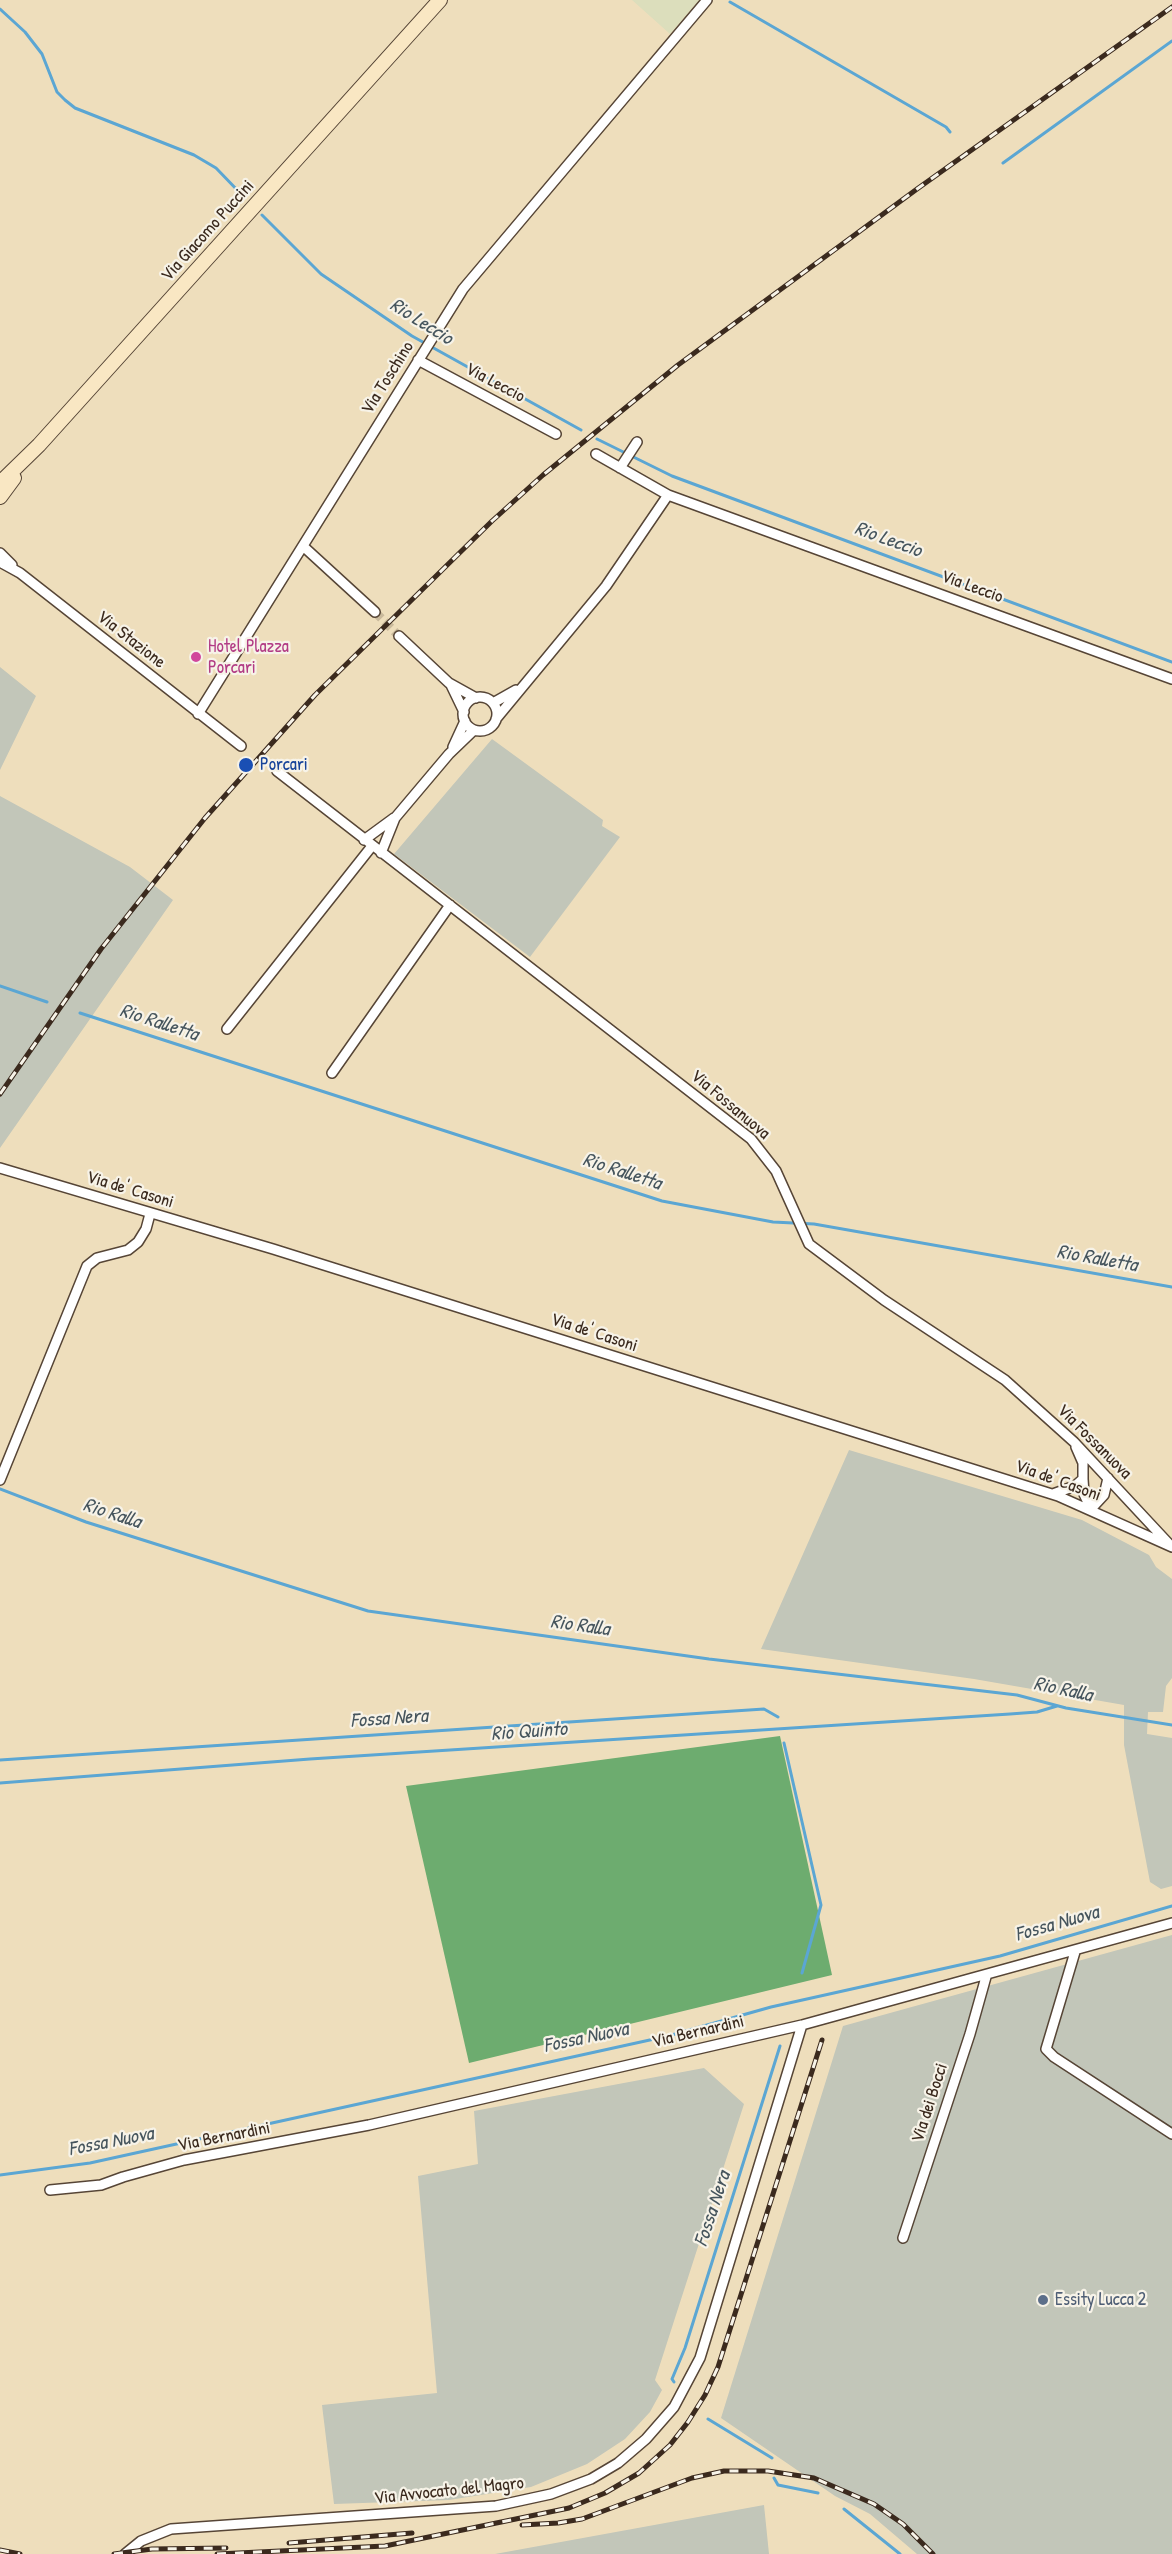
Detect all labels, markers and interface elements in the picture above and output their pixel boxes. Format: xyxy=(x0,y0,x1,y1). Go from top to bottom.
street label: Via Giacomo Puccini xyxy=(157,176,259,286)
water label: Rio Leccio xyxy=(385,293,457,351)
street label: Via Toschino xyxy=(357,338,419,418)
street label: Via Leccio xyxy=(461,358,529,408)
water label: Rio Leccio xyxy=(851,517,925,563)
street label: Via Leccio xyxy=(938,566,1006,608)
street label: Via Stazione xyxy=(92,607,170,673)
place label: Hotel Plazza Porcari xyxy=(208,636,289,678)
marker: Hotel Plazza Porcari xyxy=(189,650,203,664)
place label: Porcari xyxy=(260,754,308,776)
marker: Porcari xyxy=(237,756,255,774)
water label: Rio Ralletta xyxy=(117,999,201,1047)
street label: Via Fossanuova xyxy=(686,1066,774,1144)
water label: Rio Ralletta xyxy=(580,1148,664,1196)
street label: Via de' Casoni xyxy=(84,1167,176,1213)
water label: Rio Ralletta xyxy=(1055,1240,1139,1278)
street label: Via de' Casoni xyxy=(548,1309,640,1357)
street label: Via Fossanuova xyxy=(1052,1400,1136,1484)
street label: Via de' Casoni xyxy=(1012,1455,1104,1507)
water label: Rio Ralla xyxy=(80,1493,144,1535)
water label: Rio Ralla xyxy=(549,1610,611,1642)
water label: Rio Ralla xyxy=(1031,1672,1095,1708)
water label: Fossa Nera xyxy=(349,1704,429,1734)
water label: Rio Quinto xyxy=(490,1717,568,1747)
water label: Fossa Nuova xyxy=(1012,1901,1102,1947)
street label: Via Bernardini xyxy=(650,2011,746,2053)
water label: Fossa Nuova xyxy=(541,2017,631,2059)
street label: Via dei Bocci xyxy=(907,2061,953,2145)
street label: Via Bernardini xyxy=(176,2117,272,2157)
water label: Fossa Nuova xyxy=(67,2122,155,2162)
water label: Fossa Nera xyxy=(690,2168,736,2250)
place label: Essity Lucca 2 xyxy=(1055,2289,1146,2311)
marker: Essity Lucca 2 xyxy=(1036,2293,1050,2307)
street label: Via Avvocato del Magro xyxy=(373,2472,525,2510)

